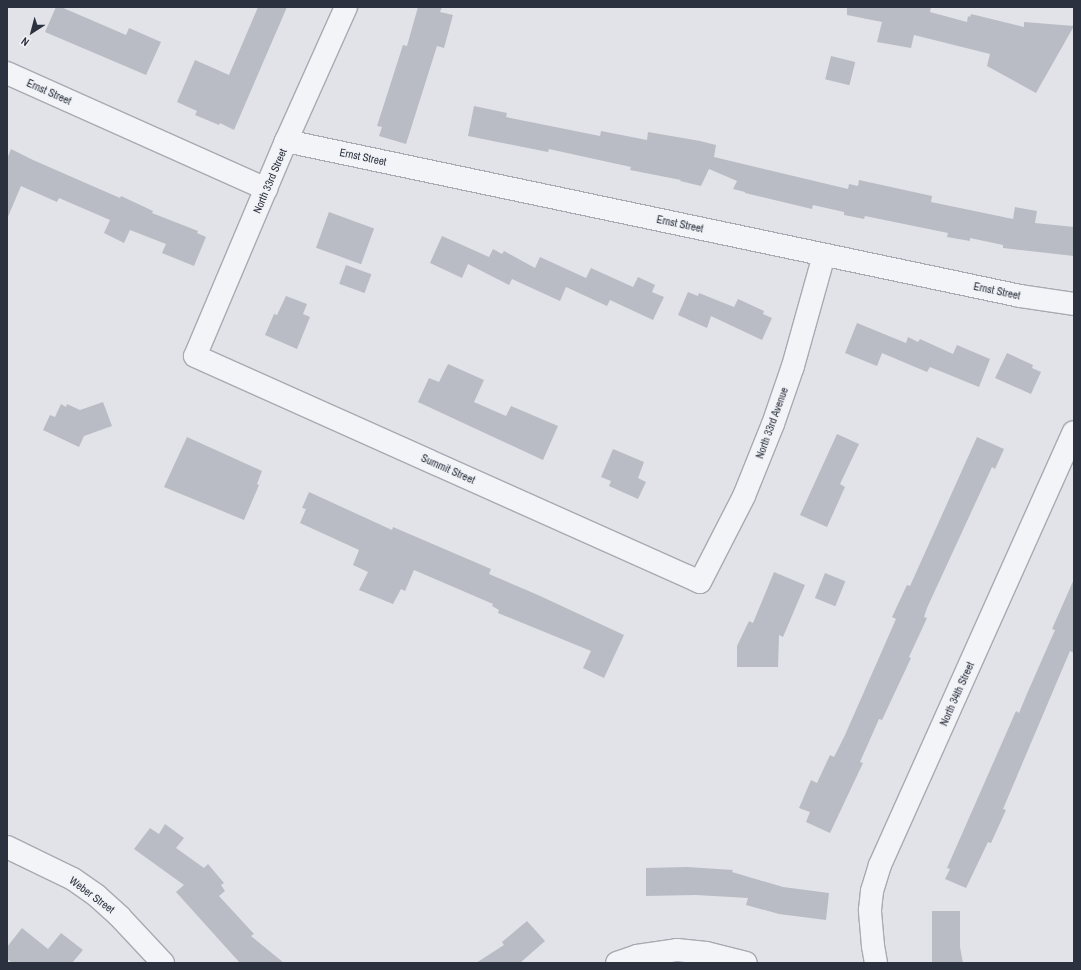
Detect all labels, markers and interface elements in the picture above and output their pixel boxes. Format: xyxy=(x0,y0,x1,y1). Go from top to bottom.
north arrow xyxy=(12,12,52,52)
text: N xyxy=(18,34,32,49)
street label: Ernst Street xyxy=(25,76,73,108)
street label: Ernst Street xyxy=(338,146,388,168)
street label: North 33rd Street xyxy=(250,147,290,215)
street label: Ernst Street xyxy=(655,213,705,235)
street label: Ernst Street xyxy=(972,280,1022,302)
street label: North 33rd Avenue xyxy=(753,385,791,461)
street label: Summit Street xyxy=(419,451,477,487)
street label: North 34th Street xyxy=(937,660,977,728)
street label: Weber Street xyxy=(67,874,117,916)

